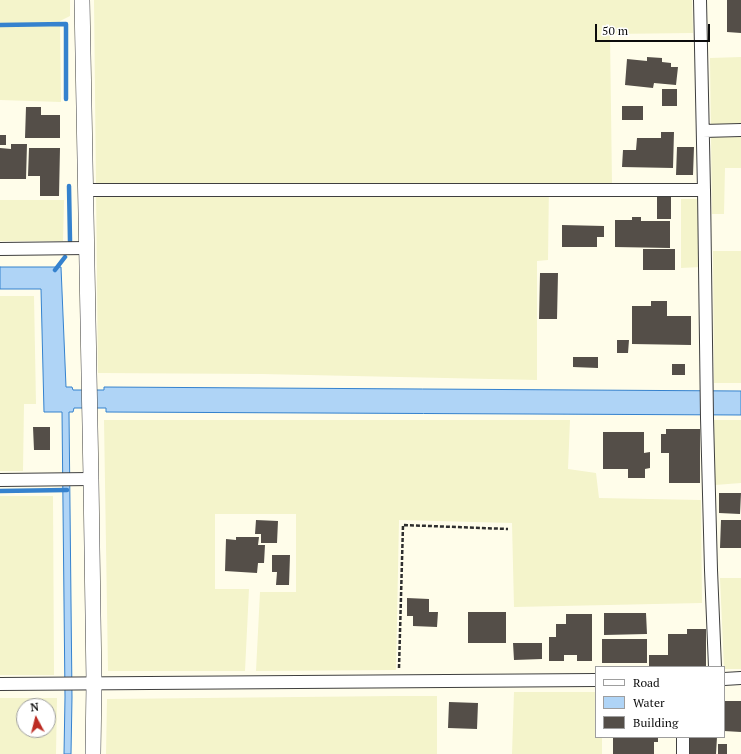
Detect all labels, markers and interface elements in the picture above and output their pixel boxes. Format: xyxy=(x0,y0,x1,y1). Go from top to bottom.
scale bar xyxy=(597,16,712,42)
text: 50 m xyxy=(602,23,628,38)
legend xyxy=(595,666,725,738)
text: Road xyxy=(633,675,660,690)
text: Water xyxy=(633,695,665,710)
north arrow xyxy=(16,698,56,738)
text: N xyxy=(30,700,40,715)
text: Building xyxy=(633,715,678,730)

